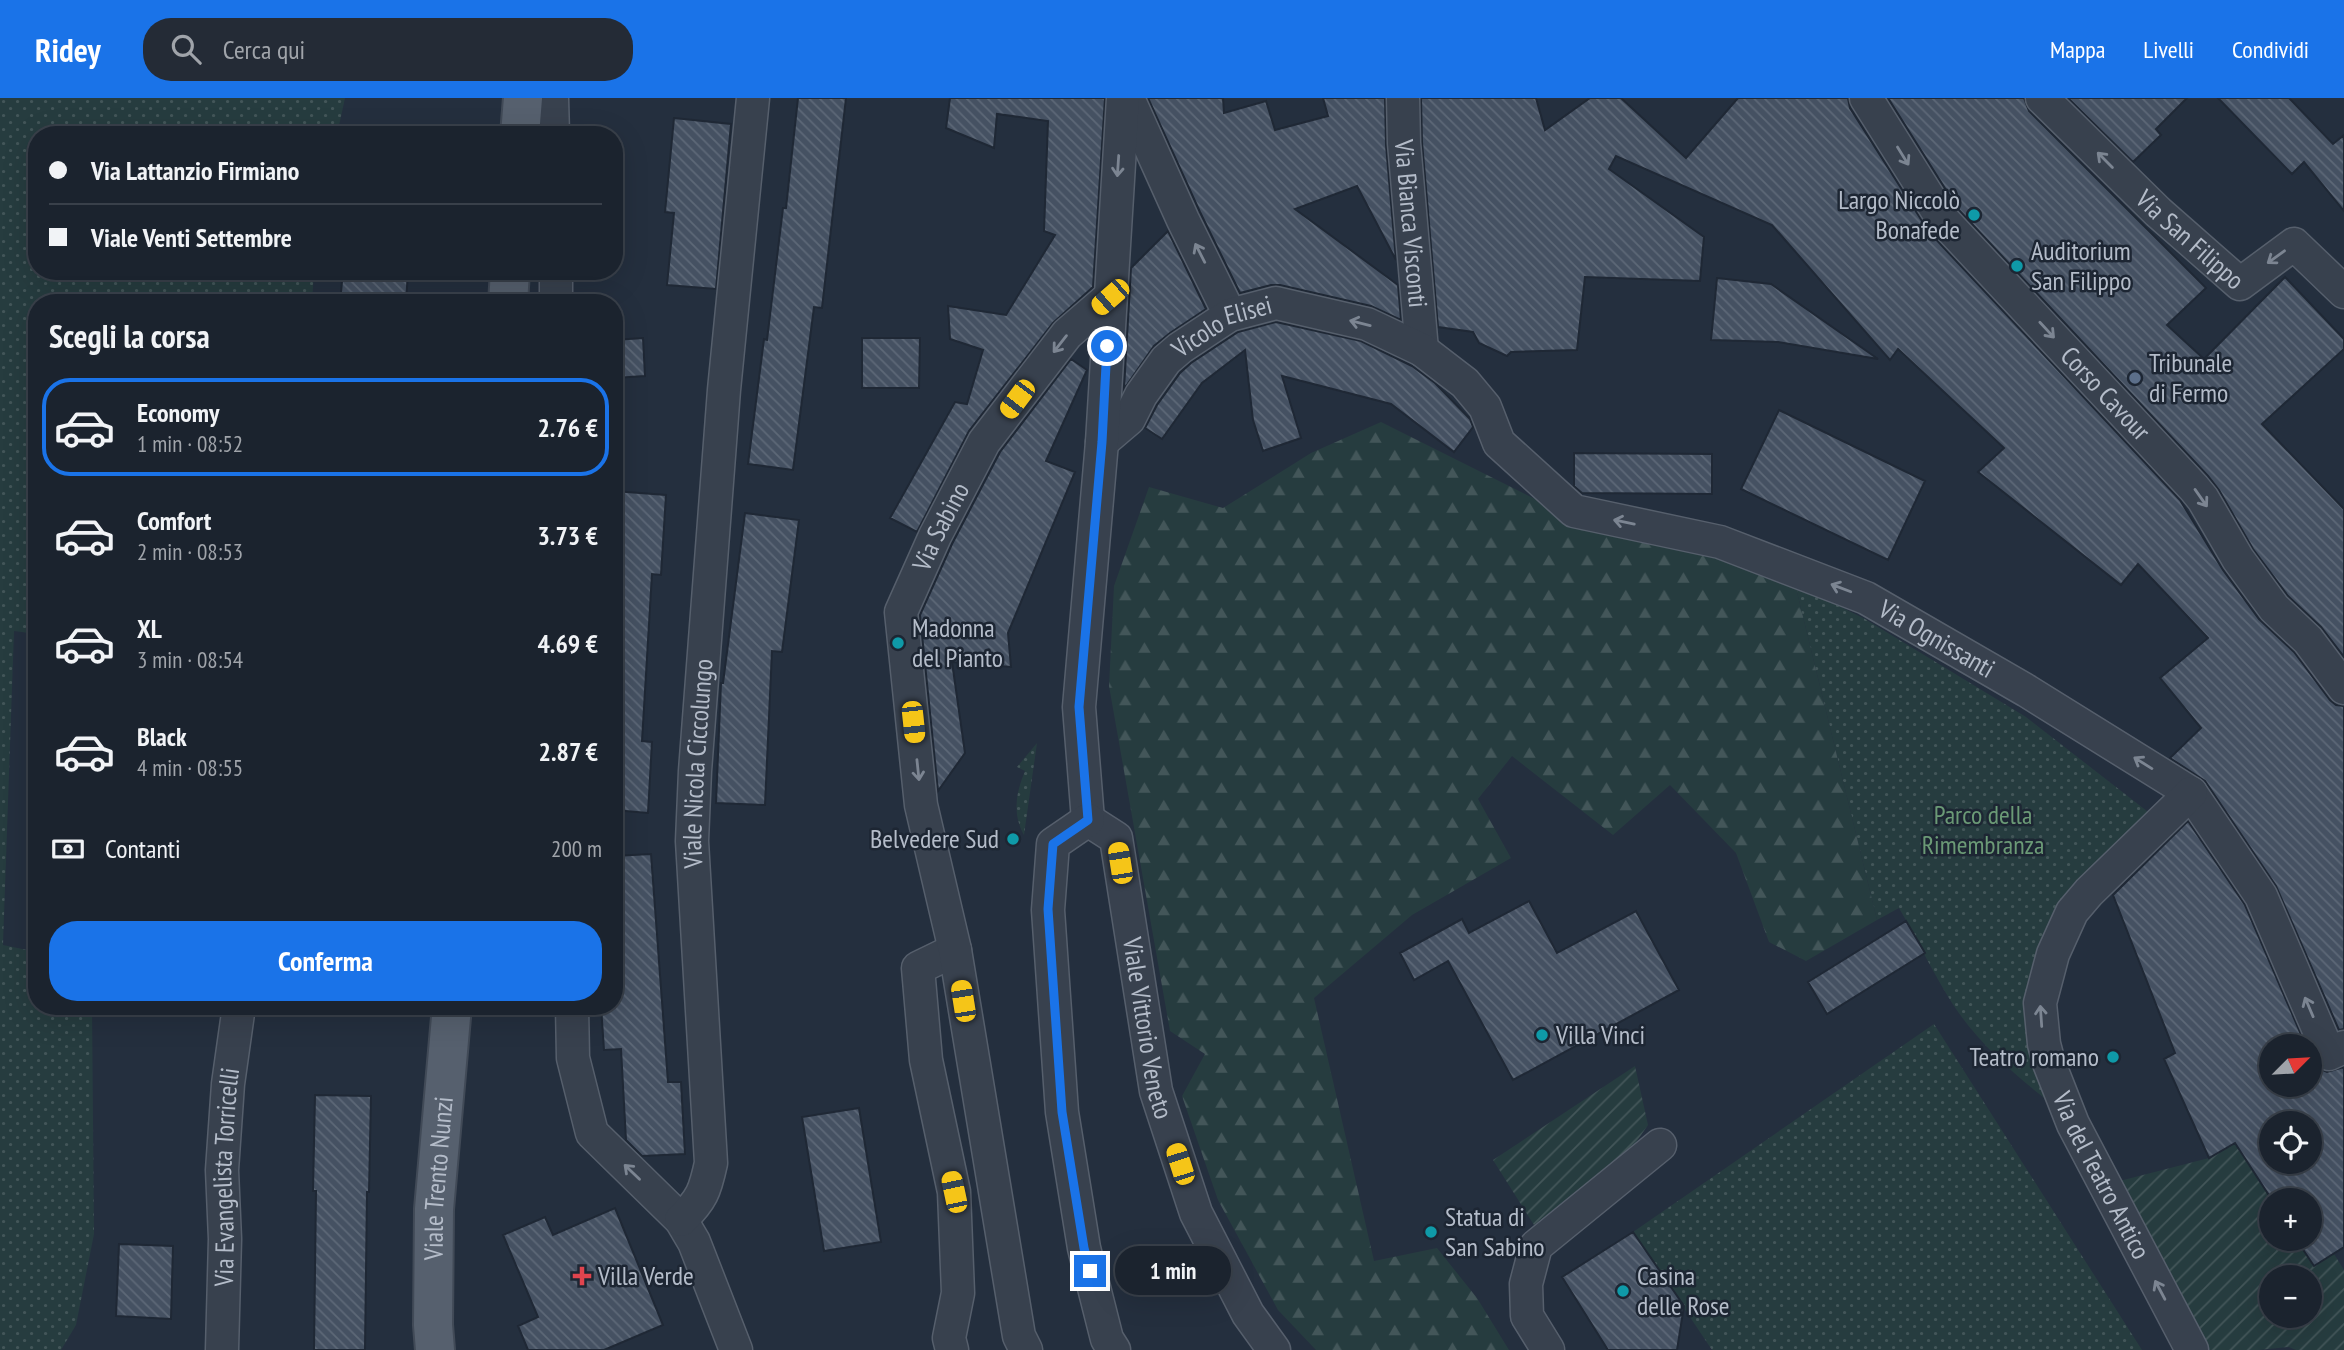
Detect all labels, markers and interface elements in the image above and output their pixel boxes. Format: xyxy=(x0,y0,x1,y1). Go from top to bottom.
search box xyxy=(143,18,633,81)
text: Ridey xyxy=(35,28,101,71)
icon: search xyxy=(167,30,205,68)
text: Cerca qui xyxy=(223,33,305,66)
text: Mappa xyxy=(2050,34,2105,65)
text: Livelli xyxy=(2143,34,2194,65)
text: Condividi xyxy=(2232,34,2309,65)
street label: Via Bianca Visconti xyxy=(1388,137,1435,309)
one-way arrow xyxy=(1896,145,1910,165)
one-way arrow xyxy=(2097,152,2114,169)
text: Via Lattanzio Firmiano xyxy=(91,154,299,187)
one-way arrow xyxy=(1111,154,1124,177)
street label: Via San Filippo xyxy=(2128,182,2251,296)
place label: Largo Niccolò Bonafede xyxy=(1838,183,1960,246)
marker: Largo Niccolò Bonafede xyxy=(1966,207,1982,223)
text: Viale Venti Settembre xyxy=(91,221,292,254)
place label: Auditorium San Filippo xyxy=(2031,234,2131,297)
one-way arrow xyxy=(1192,244,1206,264)
one-way arrow xyxy=(2266,249,2285,264)
marker: Auditorium San Filippo xyxy=(2009,258,2025,274)
car xyxy=(1088,275,1133,319)
street label: Vicolo Elisei xyxy=(1164,288,1275,365)
text: Scegli la corsa xyxy=(49,315,210,357)
one-way arrow xyxy=(1349,316,1372,329)
one-way arrow xyxy=(2039,321,2056,338)
route start xyxy=(1091,330,1123,362)
one-way arrow xyxy=(1052,334,1067,352)
street label: Corso Cavour xyxy=(2054,339,2158,447)
place label: Tribunale di Fermo xyxy=(2149,346,2232,409)
marker: Tribunale di Fermo xyxy=(2127,370,2143,386)
car xyxy=(996,376,1039,422)
icon: car xyxy=(53,396,116,459)
text: Economy xyxy=(137,396,219,429)
text: 2.76 € xyxy=(537,411,598,444)
text: 1 min · 08:52 xyxy=(137,429,243,458)
street label: Via Sabino xyxy=(904,476,976,577)
one-way arrow xyxy=(2194,488,2208,507)
icon: car xyxy=(53,504,116,567)
text: Comfort xyxy=(137,504,211,537)
one-way arrow xyxy=(1613,514,1636,528)
text: 3.73 € xyxy=(537,519,598,552)
text: 2 min · 08:53 xyxy=(137,537,243,566)
one-way arrow xyxy=(1831,581,1852,593)
street label: Via Ognissanti xyxy=(1872,591,2001,685)
place label: Madonna del Pianto xyxy=(912,611,1003,674)
icon: car xyxy=(53,612,116,675)
text: XL xyxy=(137,612,162,645)
text: 4.69 € xyxy=(537,627,598,660)
marker: Madonna del Pianto xyxy=(890,635,906,651)
text: 3 min · 08:54 xyxy=(137,645,243,674)
street label: Viale Nicola Ciccolungo xyxy=(675,658,719,870)
car xyxy=(901,700,926,744)
icon: car xyxy=(53,720,116,783)
text: Black xyxy=(137,720,187,753)
text: 2.87 € xyxy=(539,735,598,768)
text: 4 min · 08:55 xyxy=(137,753,243,782)
one-way arrow xyxy=(2134,756,2154,770)
one-way arrow xyxy=(911,758,924,781)
park label: Parco della Rimembranza xyxy=(1922,798,2044,861)
place label: Belvedere Sud xyxy=(870,822,999,855)
icon: cash xyxy=(49,830,87,868)
marker: Belvedere Sud xyxy=(1005,831,1021,847)
text: Contanti xyxy=(105,832,181,865)
text: 200 m xyxy=(551,834,602,863)
car xyxy=(1107,841,1134,885)
button: Conferma xyxy=(49,921,602,1001)
street label: Viale Vittorio Veneto xyxy=(1116,934,1181,1123)
car xyxy=(950,979,977,1023)
one-way arrow xyxy=(2302,996,2315,1018)
one-way arrow xyxy=(2034,1005,2047,1027)
place label: Villa Vinci xyxy=(1555,1018,1645,1051)
marker: Villa Vinci xyxy=(1534,1027,1550,1043)
north arrow xyxy=(2259,1034,2322,1097)
map controls xyxy=(2259,1034,2322,1328)
place label: Teatro romano xyxy=(1970,1040,2099,1073)
marker: Teatro romano xyxy=(2105,1049,2121,1065)
street label: Via Evangelista Torricelli xyxy=(205,1066,246,1288)
street label: Via del Teatro Antico xyxy=(2046,1086,2158,1264)
street label: Viale Trento Nunzi xyxy=(417,1095,460,1261)
button: locate xyxy=(2259,1111,2322,1174)
car xyxy=(1164,1141,1197,1187)
one-way arrow xyxy=(624,1164,641,1181)
car xyxy=(940,1169,969,1215)
button: + xyxy=(2259,1188,2322,1251)
place label: Statua di San Sabino xyxy=(1445,1200,1545,1263)
marker: Statua di San Sabino xyxy=(1423,1224,1439,1240)
callout: 1 min xyxy=(1114,1246,1230,1296)
route end xyxy=(1074,1255,1106,1287)
text: 1 min xyxy=(1150,1256,1196,1285)
place label: Villa Verde xyxy=(597,1259,694,1292)
place label: Casina delle Rose xyxy=(1637,1259,1730,1322)
button: − xyxy=(2259,1265,2322,1328)
marker: Villa Verde xyxy=(572,1266,592,1286)
one-way arrow xyxy=(2152,1280,2166,1301)
marker: Casina delle Rose xyxy=(1615,1283,1631,1299)

